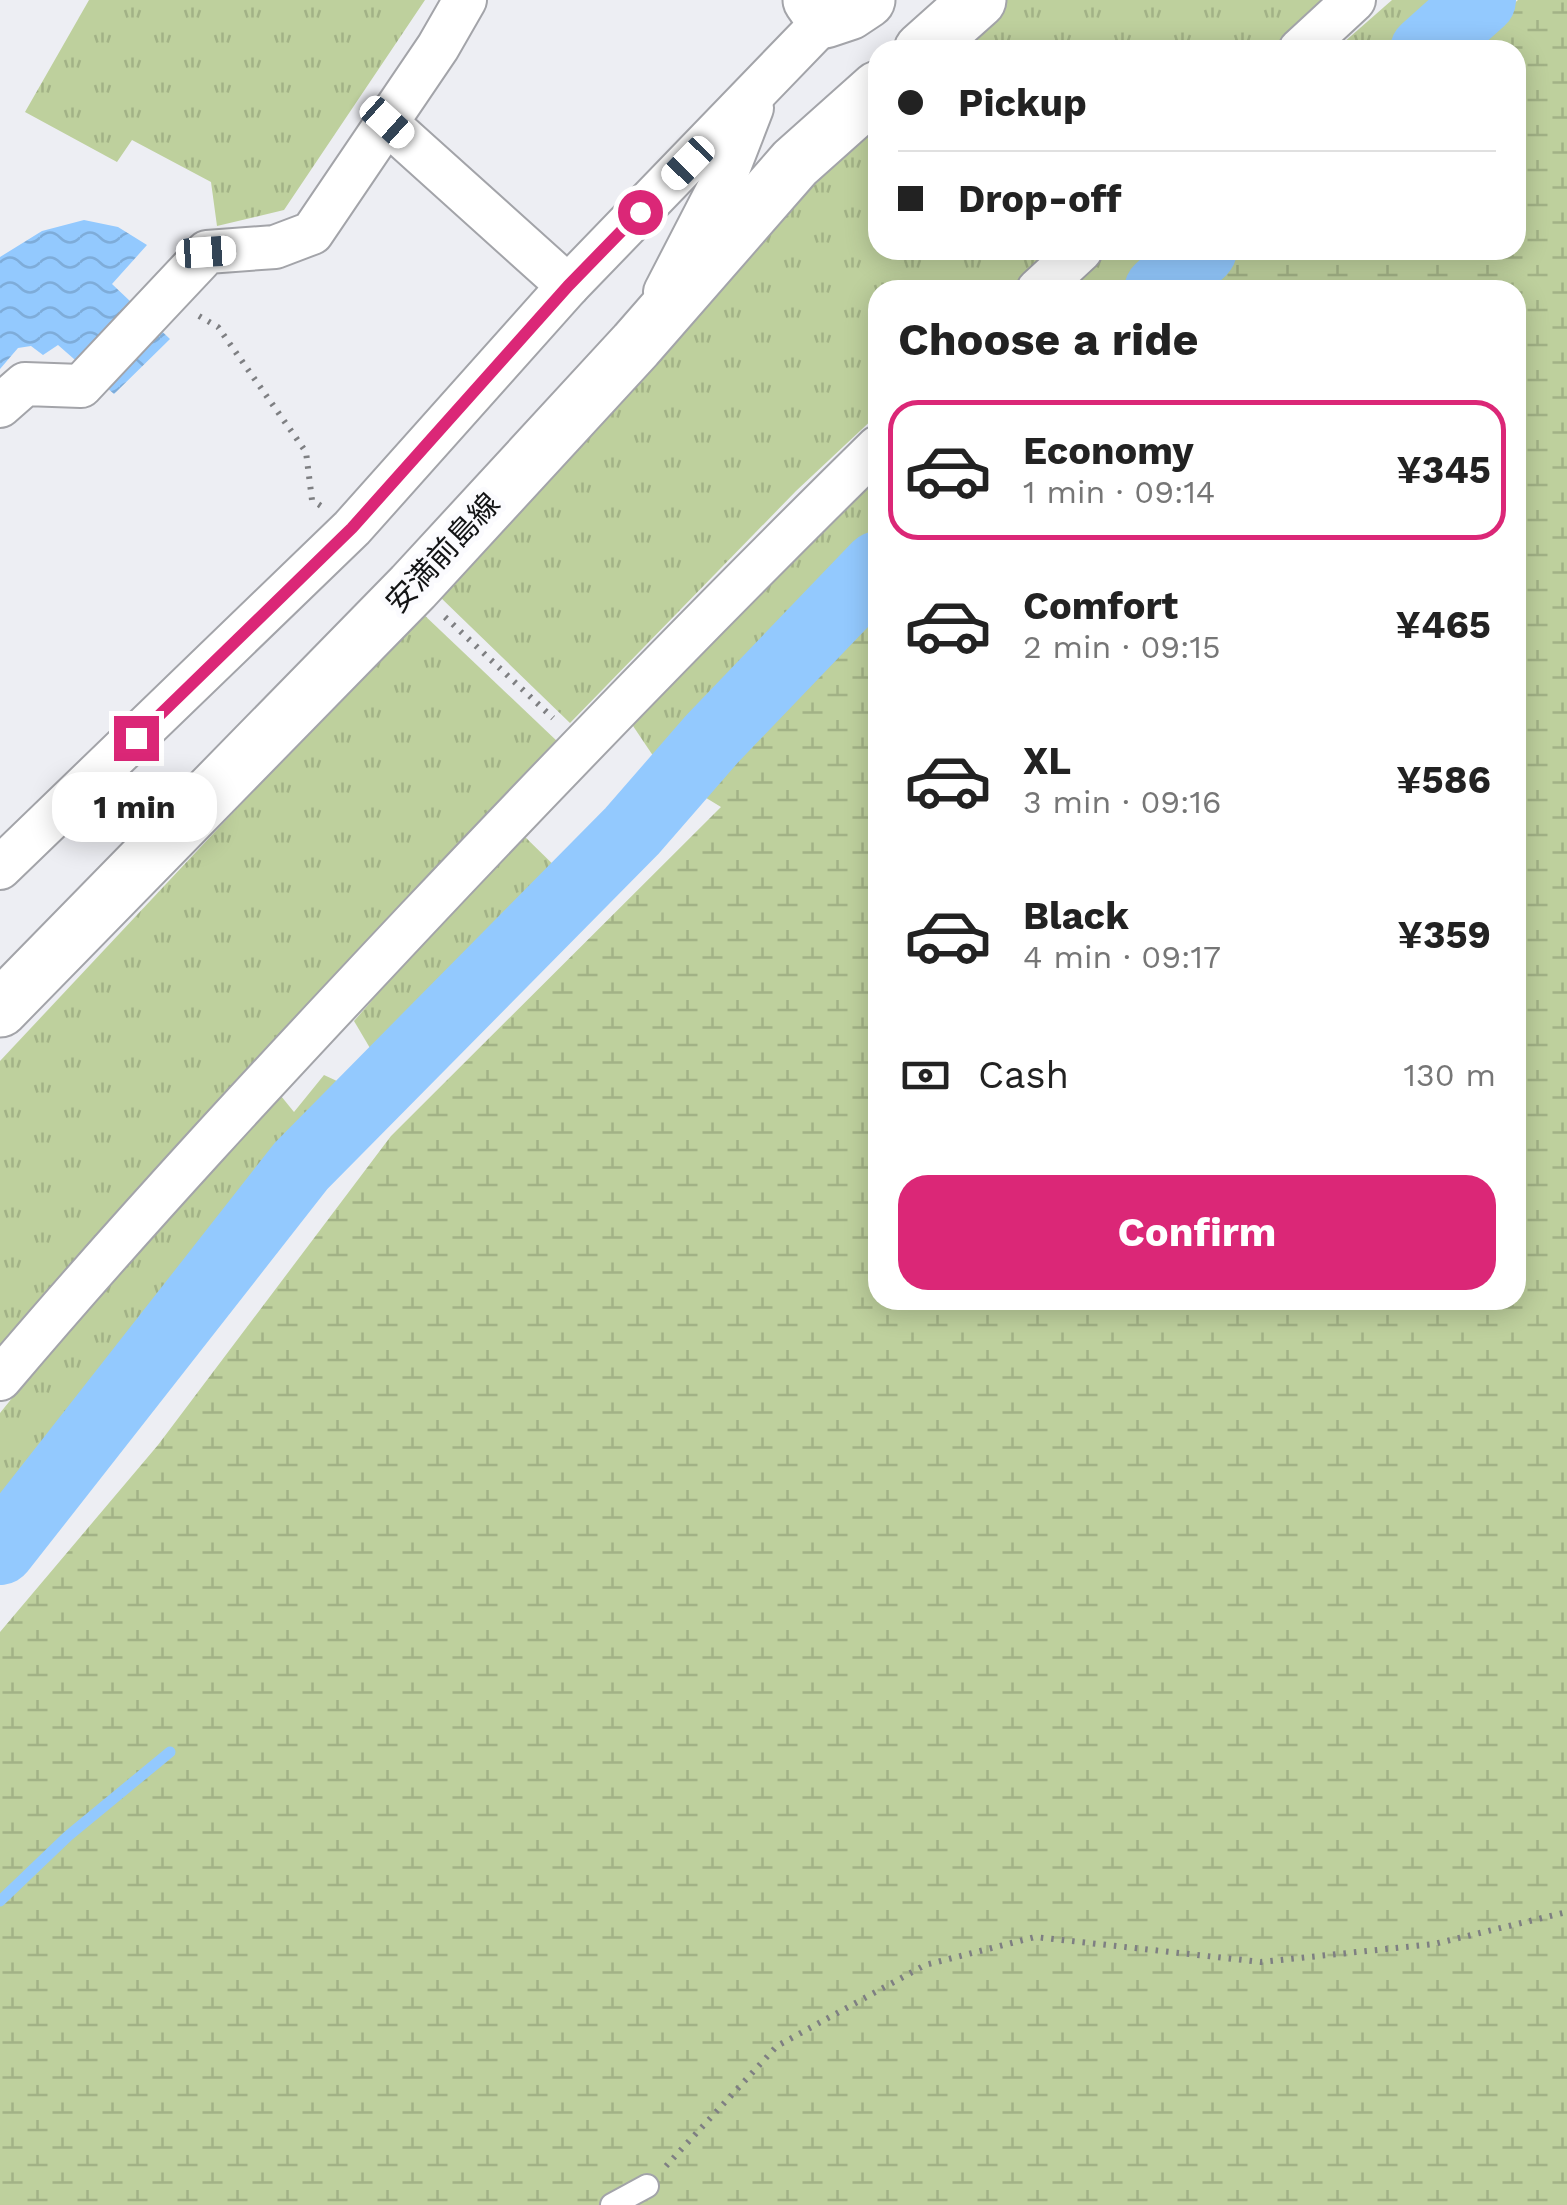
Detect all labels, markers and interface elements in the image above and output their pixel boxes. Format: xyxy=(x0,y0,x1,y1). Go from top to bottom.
text: Pickup xyxy=(958,81,1087,125)
car xyxy=(355,91,419,153)
car xyxy=(656,131,720,195)
text: Drop-off xyxy=(958,177,1122,221)
route start xyxy=(618,190,663,235)
car xyxy=(175,235,237,269)
text: Choose a ride xyxy=(898,313,1198,366)
icon: car xyxy=(903,425,993,515)
text: Economy xyxy=(1023,429,1194,473)
text: ¥345 xyxy=(1396,448,1491,492)
text: 1 min · 09:14 xyxy=(1023,473,1215,511)
street label: 安満前島線 xyxy=(379,486,507,619)
icon: car xyxy=(903,580,993,670)
text: Comfort xyxy=(1023,584,1178,628)
text: ¥465 xyxy=(1396,603,1491,647)
text: 2 min · 09:15 xyxy=(1023,628,1221,666)
route end xyxy=(114,716,159,761)
icon: car xyxy=(903,735,993,825)
text: XL xyxy=(1023,739,1071,783)
text: ¥586 xyxy=(1396,758,1491,802)
callout: 1 min xyxy=(54,773,218,843)
text: 3 min · 09:16 xyxy=(1023,783,1222,821)
text: 1 min xyxy=(93,788,176,826)
icon: car xyxy=(903,890,993,980)
text: Black xyxy=(1023,894,1129,938)
text: ¥359 xyxy=(1398,913,1491,957)
text: 4 min · 09:17 xyxy=(1023,938,1221,976)
icon: cash xyxy=(898,1048,953,1103)
text: Cash xyxy=(978,1053,1069,1097)
text: 130 m xyxy=(1404,1056,1496,1094)
button: Confirm xyxy=(898,1175,1496,1290)

